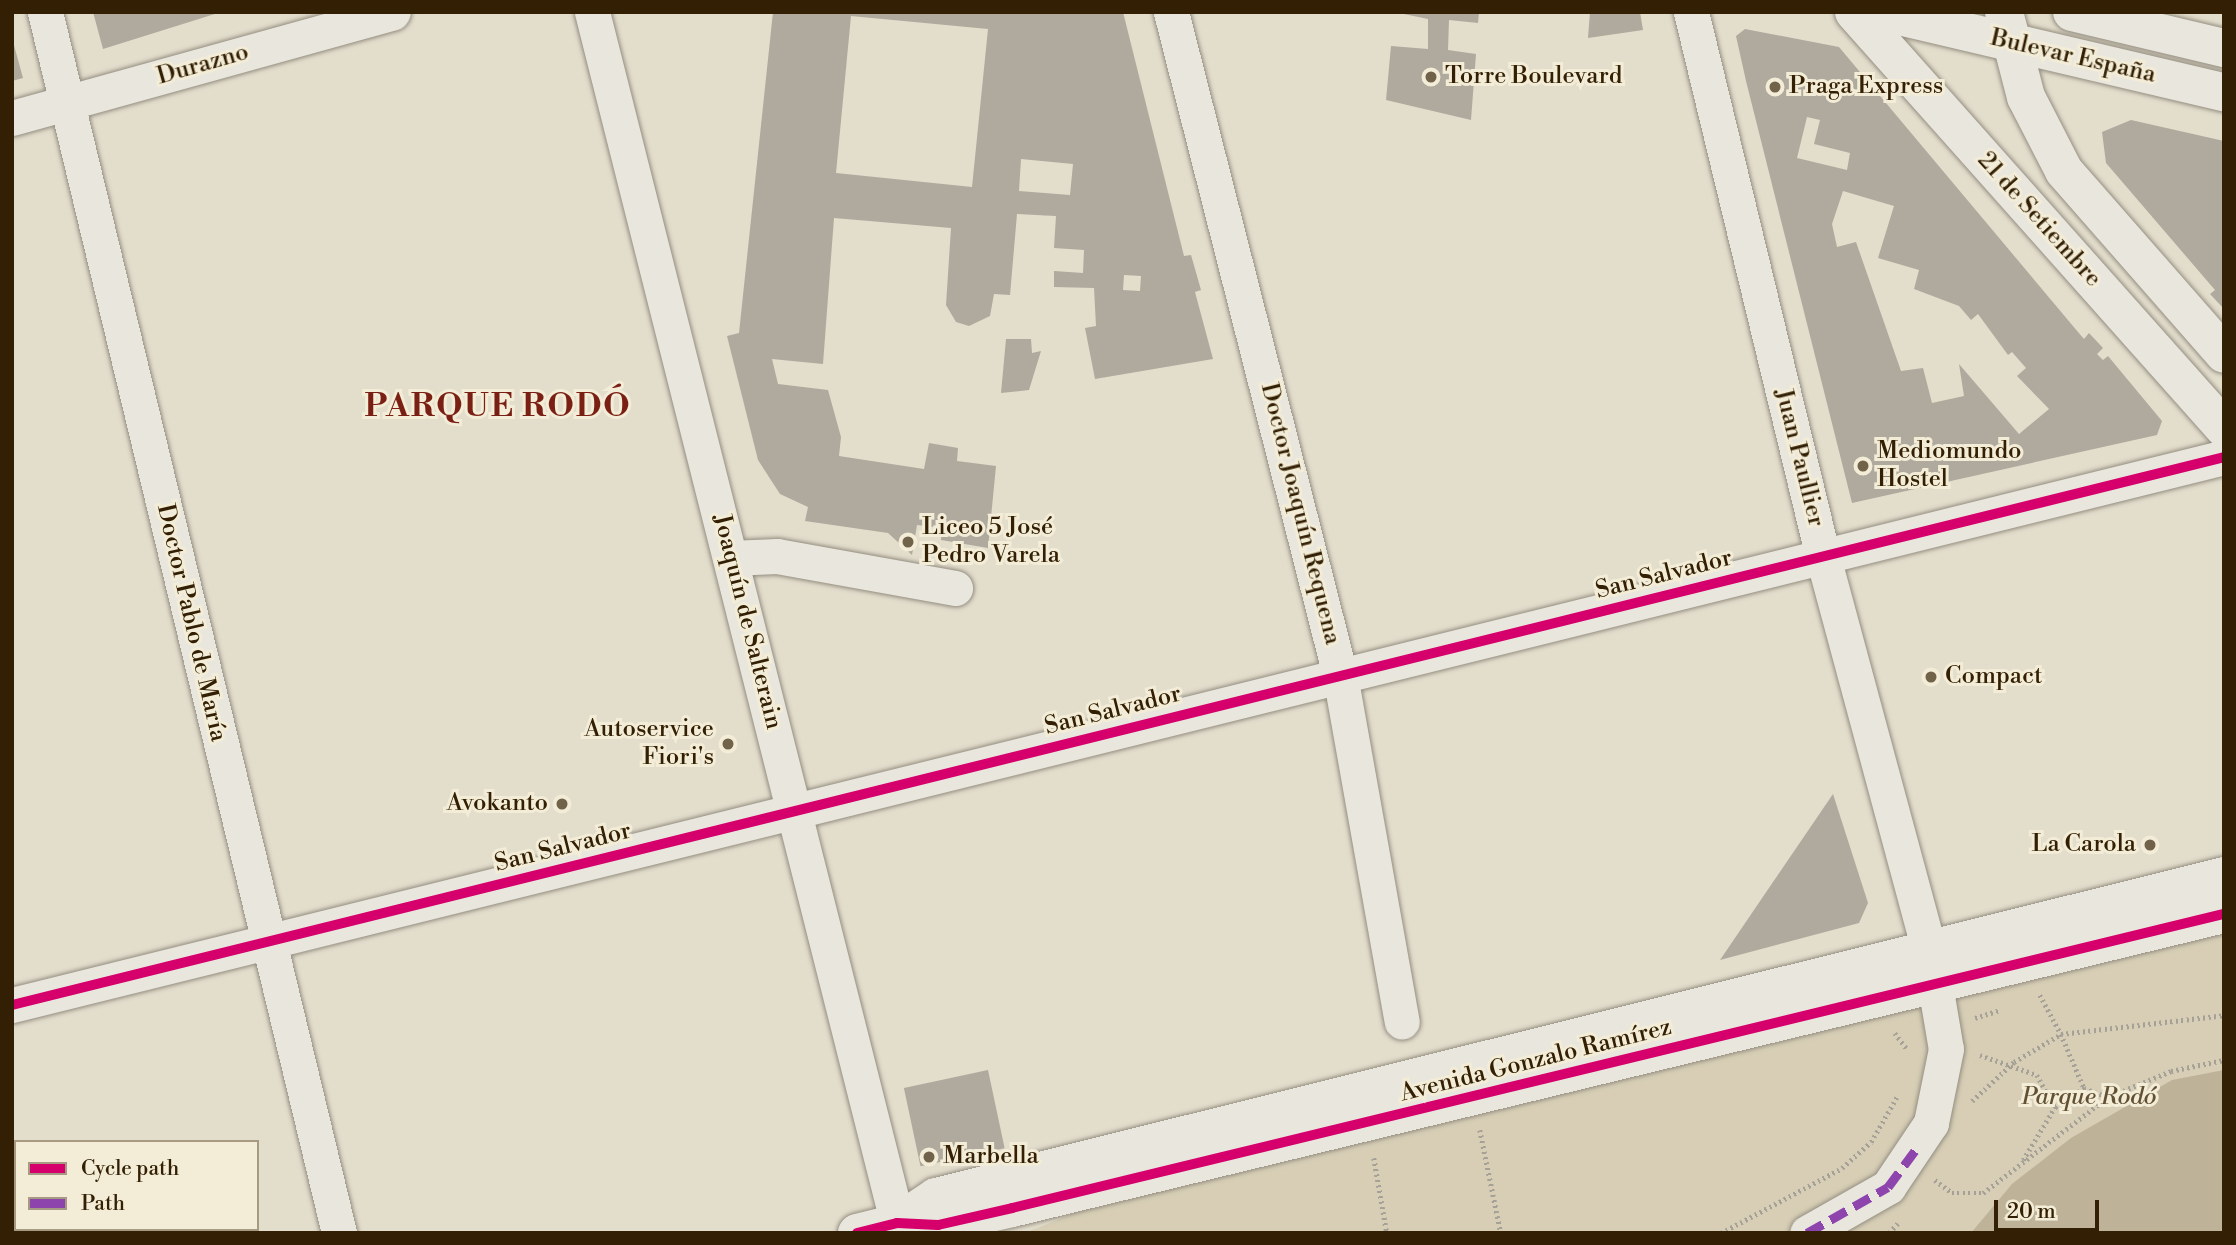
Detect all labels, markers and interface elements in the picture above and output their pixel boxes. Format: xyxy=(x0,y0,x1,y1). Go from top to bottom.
street label: Bulevar España xyxy=(1988,24,2158,90)
street label: Durazno xyxy=(154,38,252,92)
place label: Torre Boulevard xyxy=(1445,63,1622,91)
marker: Torre Boulevard xyxy=(1423,69,1439,85)
place label: Praga Express xyxy=(1789,73,1943,101)
marker: Praga Express xyxy=(1767,79,1783,95)
street label: 21 de Setiembre xyxy=(1971,147,2107,293)
street label: Doctor Joaquín Requena xyxy=(1254,380,1346,648)
street label: Juan Paullier xyxy=(1768,386,1830,530)
district label: PARQUE RODÓ xyxy=(366,387,630,425)
place label: Mediomundo Hostel xyxy=(1877,438,2022,494)
marker: Mediomundo Hostel xyxy=(1855,458,1871,474)
street label: Doctor Pablo de María xyxy=(150,501,232,745)
street label: Joaquín de Salterain xyxy=(706,512,788,732)
place label: Liceo 5 José Pedro Varela xyxy=(922,514,1060,570)
marker: Liceo 5 José Pedro Varela xyxy=(900,534,916,550)
street label: San Salvador xyxy=(1593,544,1735,606)
place label: Compact xyxy=(1945,663,2043,691)
marker: Compact xyxy=(1923,669,1939,685)
street label: San Salvador xyxy=(1042,680,1184,742)
place label: Autoservice Fiori's xyxy=(584,716,714,772)
marker: Autoservice Fiori's xyxy=(720,736,736,752)
place label: Avokanto xyxy=(446,790,548,818)
marker: Avokanto xyxy=(554,796,570,812)
street label: San Salvador xyxy=(492,817,634,879)
place label: La Carola xyxy=(2032,831,2136,859)
marker: La Carola xyxy=(2142,837,2158,853)
street label: Avenida Gonzalo Ramírez xyxy=(1397,1013,1675,1109)
park label: Parque Rodó xyxy=(2022,1084,2156,1112)
legend xyxy=(14,1140,259,1231)
place label: Marbella xyxy=(943,1143,1039,1171)
marker: Marbella xyxy=(921,1149,937,1165)
text: Cycle path xyxy=(81,1156,179,1182)
scale bar xyxy=(1998,1186,2103,1230)
text: Path xyxy=(81,1191,125,1217)
text: 20 m xyxy=(2007,1199,2056,1225)

